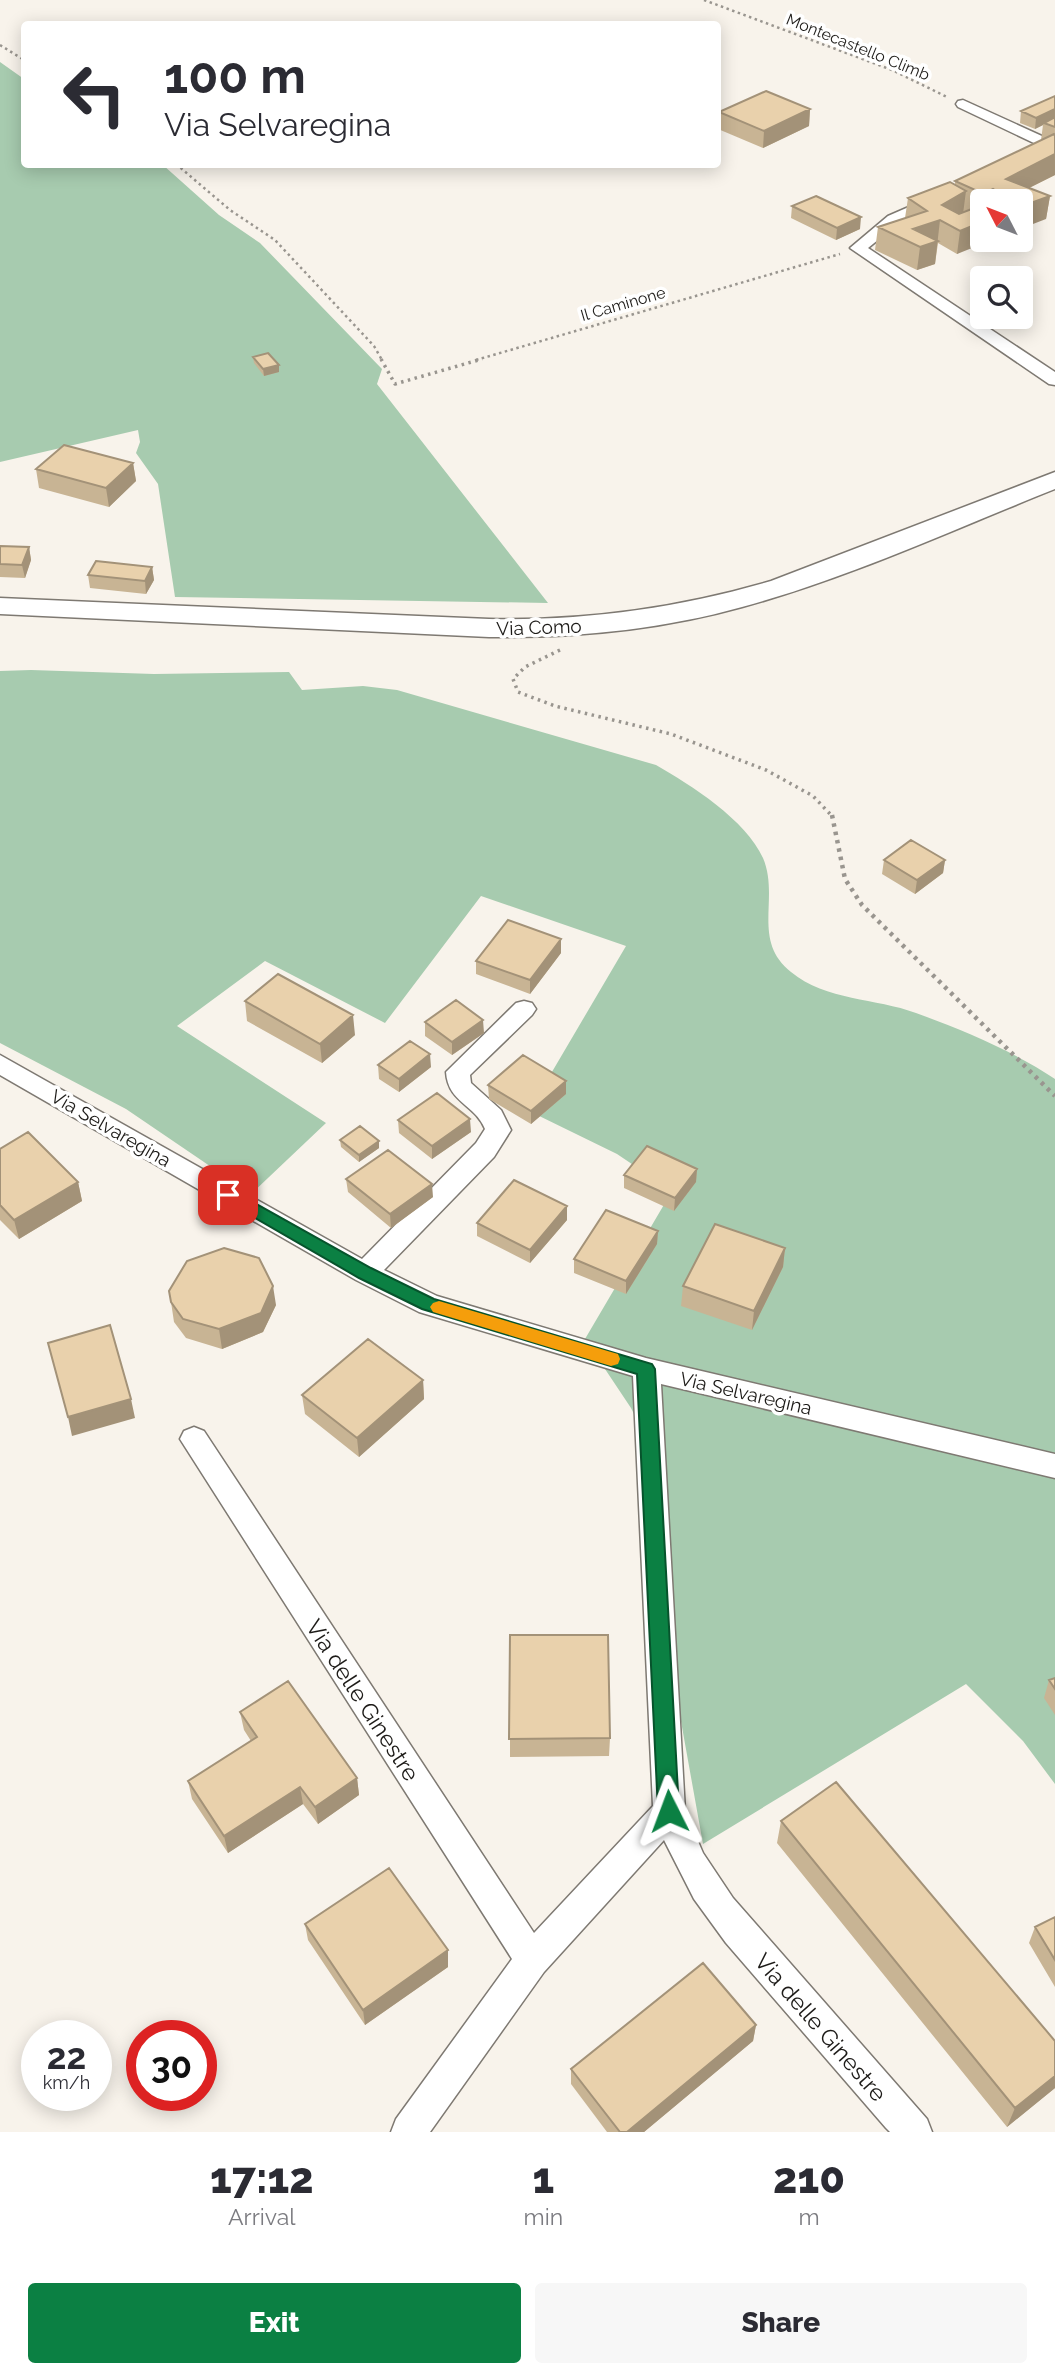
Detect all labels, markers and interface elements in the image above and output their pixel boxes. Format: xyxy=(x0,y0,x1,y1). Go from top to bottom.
street label: Montecastello Climb xyxy=(784,10,933,84)
text: 100 m xyxy=(164,47,306,104)
icon: left xyxy=(49,49,140,140)
text: Via Selvaregina xyxy=(164,106,391,143)
north arrow xyxy=(970,189,1032,252)
map controls xyxy=(970,189,1033,329)
button: search xyxy=(970,266,1033,329)
street label: Il Caminone xyxy=(578,283,668,325)
street label: Via Como xyxy=(496,615,582,639)
street label: Via Selvaregina xyxy=(47,1085,175,1171)
pin xyxy=(198,1165,258,1225)
icon: arrive xyxy=(209,1176,247,1214)
street label: Via Selvaregina xyxy=(678,1367,814,1419)
street label: Via delle Ginestre xyxy=(301,1614,425,1786)
position arrow xyxy=(632,1774,706,1848)
street label: Via delle Ginestre xyxy=(749,1948,893,2106)
speed limit sign: 30 xyxy=(126,2020,217,2111)
text: 22 xyxy=(47,2036,86,2077)
text: km/h xyxy=(43,2072,90,2093)
text: 17:12 xyxy=(210,2154,314,2203)
text: 1 xyxy=(532,2154,554,2203)
text: 210 xyxy=(773,2154,845,2203)
text: Arrival xyxy=(228,2203,296,2230)
text: min xyxy=(524,2203,563,2230)
text: m xyxy=(798,2203,820,2230)
button: Exit xyxy=(28,2283,521,2363)
button: Share xyxy=(535,2283,1027,2363)

